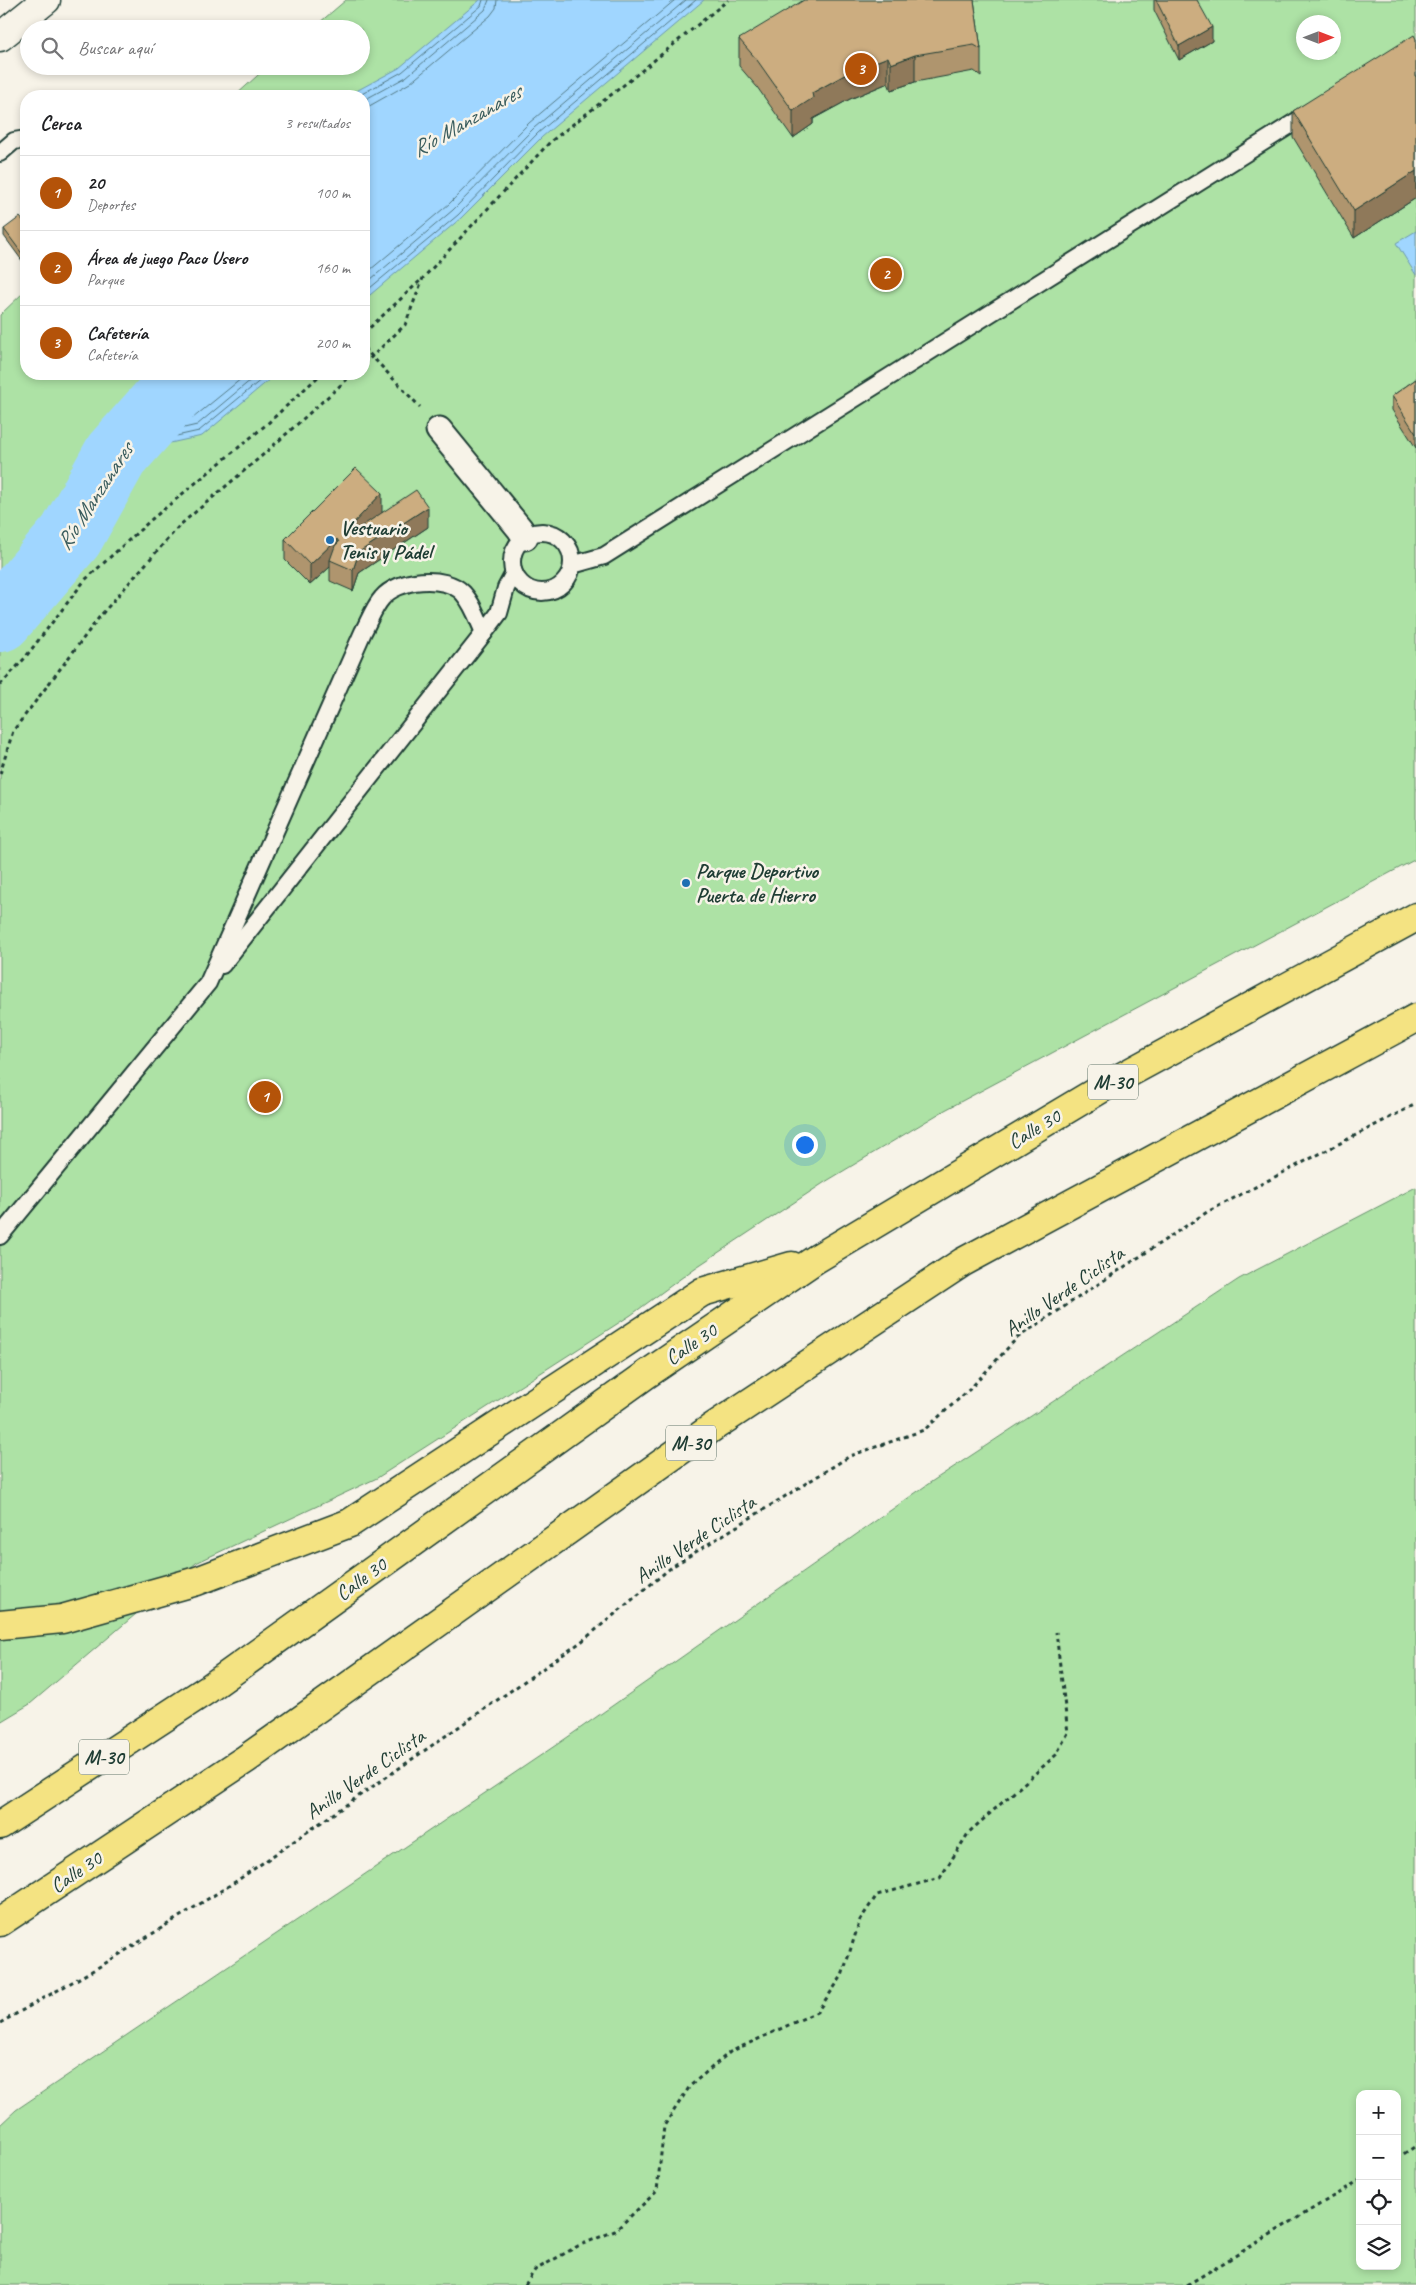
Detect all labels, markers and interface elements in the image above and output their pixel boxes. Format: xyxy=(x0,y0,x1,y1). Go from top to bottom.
north arrow xyxy=(1296,15,1341,60)
search box xyxy=(20,20,370,75)
icon: search xyxy=(38,34,66,62)
text: Buscar aquí xyxy=(78,36,152,60)
pin: 3 xyxy=(845,50,877,88)
water label: Río Manzanares xyxy=(407,77,529,163)
text: Cerca xyxy=(40,110,81,136)
text: 3 resultados xyxy=(285,113,350,133)
text: 20 xyxy=(87,171,104,195)
text: 1 xyxy=(52,183,60,203)
text: 100 m xyxy=(316,183,350,203)
text: Deportes xyxy=(87,195,135,215)
text: Área de juego Paco Usero xyxy=(87,246,247,270)
pin: 2 xyxy=(870,255,902,293)
text: 2 xyxy=(52,258,60,278)
text: 160 m xyxy=(316,258,350,278)
text: Parque xyxy=(87,270,124,290)
text: Cafetería xyxy=(87,321,148,345)
text: 3 xyxy=(52,333,60,353)
text: 200 m xyxy=(316,333,350,353)
text: Cafetería xyxy=(87,345,138,365)
water label: Río Manzanares xyxy=(50,435,142,555)
place label: Vestuario Tenis y Pádel xyxy=(340,515,436,565)
marker: Vestuario Tenis y Pádel xyxy=(324,534,336,546)
place label: Parque Deportivo Puerta de Hierro xyxy=(696,858,819,908)
marker: Parque Deportivo Puerta de Hierro xyxy=(680,877,692,889)
road number: M-30 xyxy=(1088,1064,1138,1100)
pin: 1 xyxy=(249,1078,281,1116)
street label: Calle 30 xyxy=(1003,1102,1066,1155)
your location xyxy=(792,1132,818,1158)
street label: Anillo Verde Ciclista xyxy=(999,1239,1130,1342)
street label: Calle 30 xyxy=(660,1316,723,1371)
road number: M-30 xyxy=(666,1426,716,1460)
street label: Anillo Verde Ciclista xyxy=(630,1488,762,1589)
street label: Calle 30 xyxy=(330,1551,393,1606)
street label: Anillo Verde Ciclista xyxy=(300,1722,431,1825)
road number: M-30 xyxy=(79,1740,129,1774)
street label: Calle 30 xyxy=(45,1844,108,1899)
map controls xyxy=(1356,2090,1401,2270)
button: + xyxy=(1356,2090,1401,2135)
button: − xyxy=(1356,2135,1401,2180)
button: locate xyxy=(1356,2180,1401,2225)
button: layers xyxy=(1356,2225,1401,2270)

